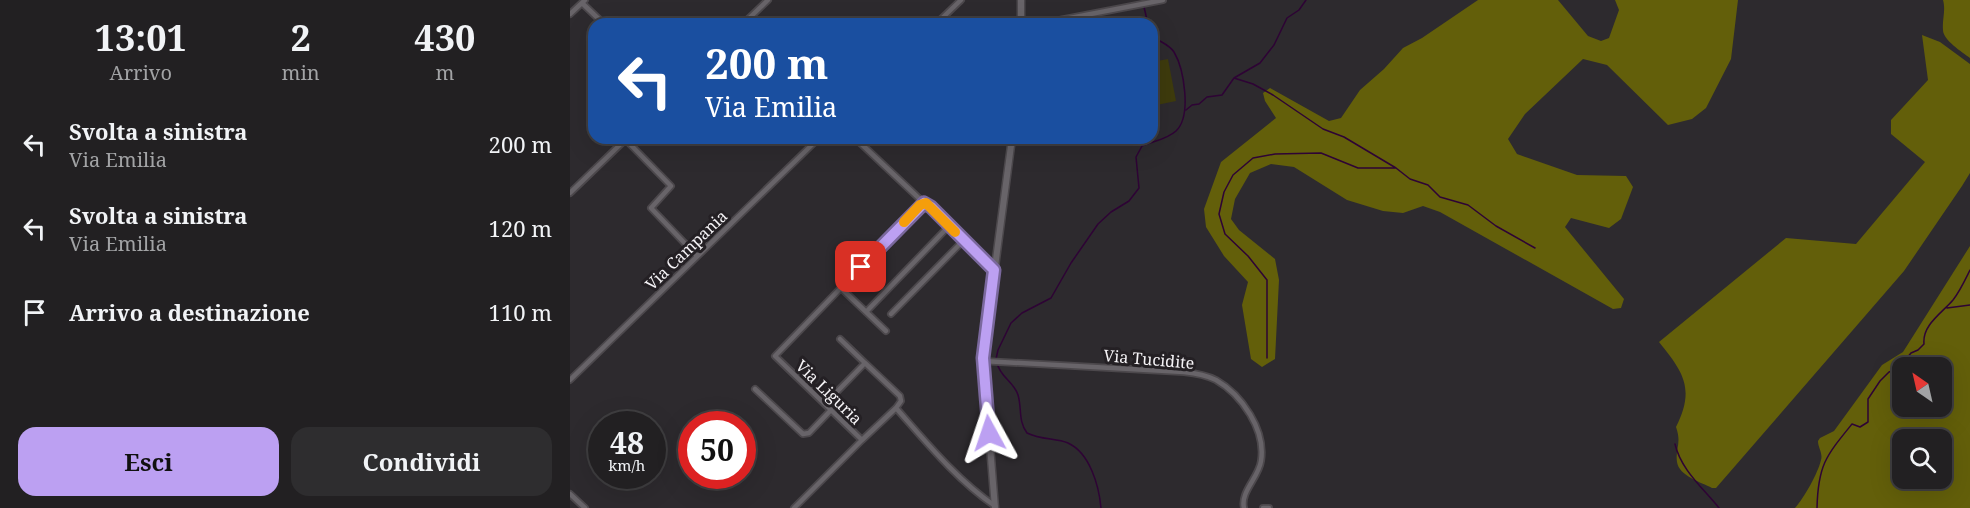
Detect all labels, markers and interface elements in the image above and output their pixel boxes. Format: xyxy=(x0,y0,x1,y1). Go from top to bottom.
text: 13:01 xyxy=(95,13,187,62)
text: 2 xyxy=(290,13,311,62)
text: 430 xyxy=(414,13,475,62)
text: 200 m xyxy=(705,34,829,91)
icon: left xyxy=(606,42,684,120)
text: Arrivo xyxy=(110,59,172,86)
text: min xyxy=(282,59,320,86)
text: m xyxy=(435,59,454,86)
text: Via Emilia xyxy=(705,88,837,125)
text: Svolta a sinistra xyxy=(69,116,248,146)
icon: left xyxy=(18,128,51,161)
text: 200 m xyxy=(489,129,552,159)
text: Via Emilia xyxy=(69,146,167,173)
text: Svolta a sinistra xyxy=(69,200,248,230)
street label: Via Campania xyxy=(640,205,732,295)
icon: left xyxy=(18,212,51,245)
text: 120 m xyxy=(489,213,552,243)
text: Via Emilia xyxy=(69,230,167,257)
pin xyxy=(835,241,886,292)
icon: arrive xyxy=(844,250,877,283)
icon: arrive xyxy=(18,296,51,329)
text: Arrivo a destinazione xyxy=(69,297,310,327)
text: 110 m xyxy=(489,297,552,327)
street label: Via Tucidite xyxy=(1103,344,1195,374)
street label: Via Liguria xyxy=(791,355,867,429)
north arrow xyxy=(1892,357,1952,417)
map controls xyxy=(1892,357,1952,489)
position arrow xyxy=(957,401,1021,465)
speed limit sign: 50 xyxy=(678,411,756,489)
text: 48 xyxy=(610,422,644,463)
button: Esci xyxy=(18,427,279,496)
button: Condividi xyxy=(291,427,552,496)
button: search xyxy=(1892,429,1952,489)
text: km/h xyxy=(609,455,645,475)

